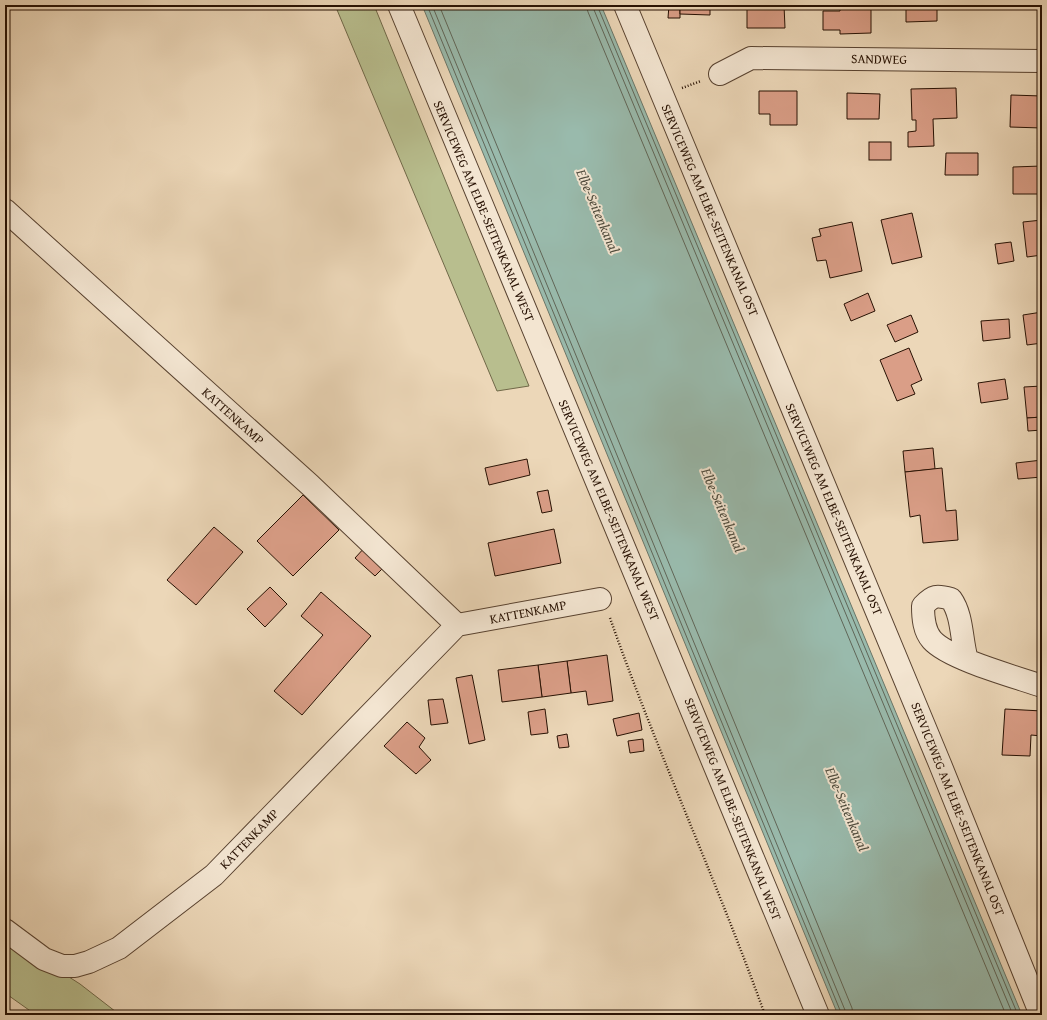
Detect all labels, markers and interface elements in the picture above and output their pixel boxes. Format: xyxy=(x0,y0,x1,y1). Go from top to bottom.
street label: SANDWEG xyxy=(851,49,907,69)
street label: SERVICEWEG AM ELBE-SEITENKANAL WEST xyxy=(429,97,540,325)
street label: SERVICEWEG AM ELBE-SEITENKANAL OST xyxy=(657,101,764,320)
water label: Elbe-Seitenkanal xyxy=(571,165,625,257)
street label: KATTENKAMP xyxy=(198,383,268,449)
street label: SERVICEWEG AM ELBE-SEITENKANAL WEST xyxy=(554,396,665,624)
street label: SERVICEWEG AM ELBE-SEITENKANAL OST xyxy=(781,400,888,619)
water label: Elbe-Seitenkanal xyxy=(696,464,750,556)
street label: KATTENKAMP xyxy=(488,595,568,629)
street label: SERVICEWEG AM ELBE-SEITENKANAL WEST xyxy=(679,695,787,924)
street label: SERVICEWEG AM ELBE-SEITENKANAL OST xyxy=(906,699,1010,919)
water label: Elbe-Seitenkanal xyxy=(820,763,874,855)
street label: KATTENKAMP xyxy=(215,804,283,874)

